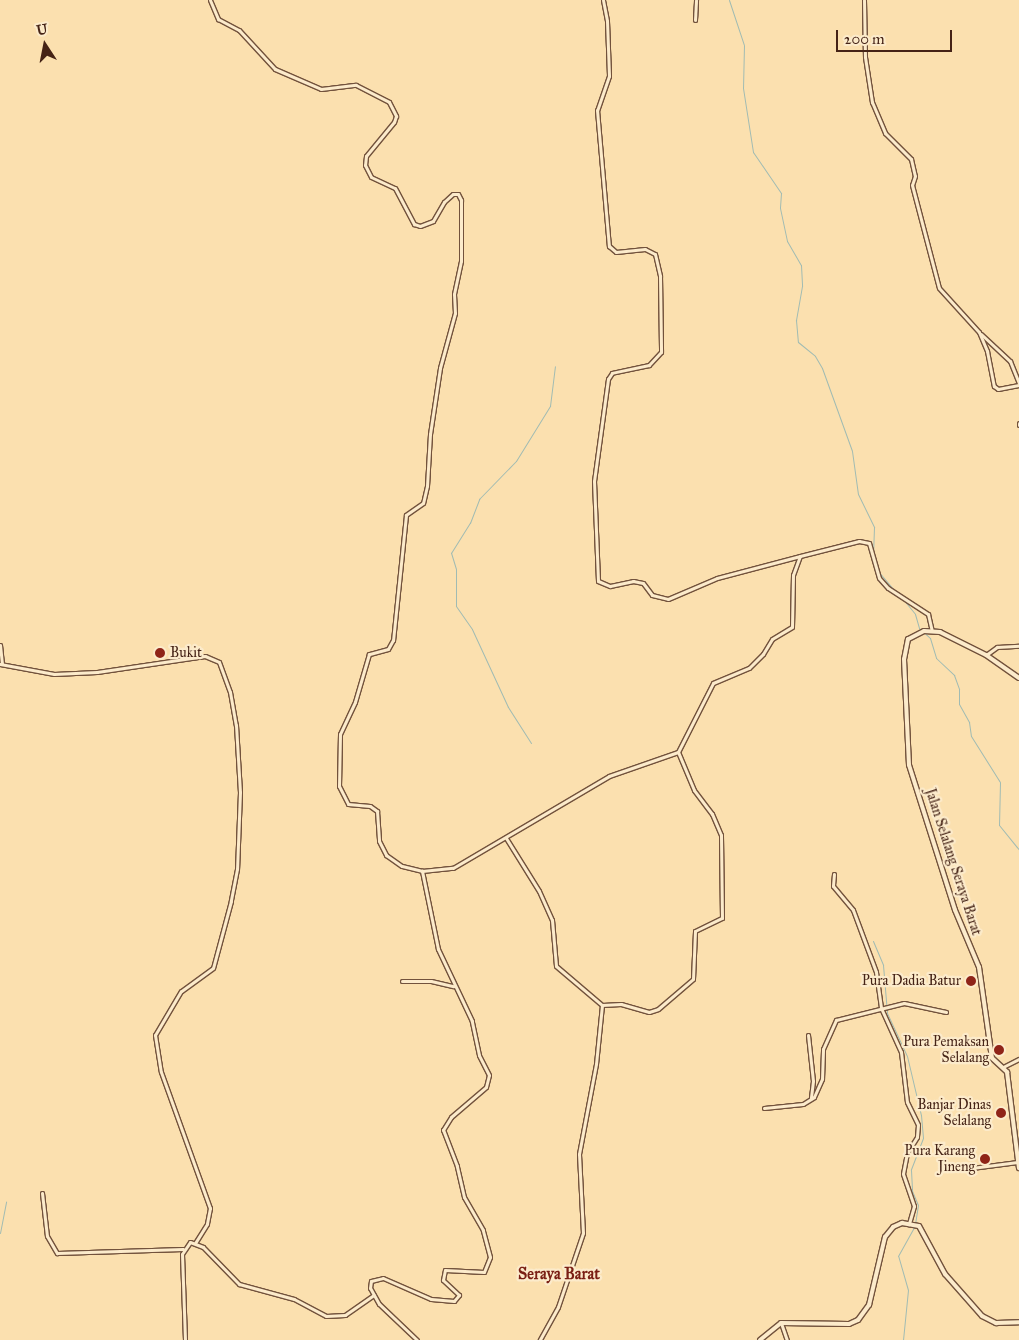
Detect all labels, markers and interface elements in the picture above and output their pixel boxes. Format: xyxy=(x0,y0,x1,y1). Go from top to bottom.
north arrow xyxy=(20,20,70,70)
text: U xyxy=(35,20,49,39)
scale bar xyxy=(839,20,955,52)
text: 200 m xyxy=(844,30,885,48)
place label: Bukit xyxy=(170,645,202,661)
marker: Bukit xyxy=(154,647,166,659)
street label: Jalan Selalang Seraya Barat xyxy=(921,786,985,938)
place label: Pura Dadia Batur xyxy=(862,973,961,989)
marker: Pura Dadia Batur xyxy=(965,975,977,987)
place label: Pura Pemaksan Selalang xyxy=(903,1034,989,1066)
marker: Pura Pemaksan Selalang xyxy=(993,1044,1005,1056)
place label: Banjar Dinas Selalang xyxy=(917,1097,991,1130)
marker: Banjar Dinas Selalang xyxy=(995,1107,1007,1119)
place label: Pura Karang Jineng xyxy=(904,1143,975,1176)
marker: Pura Karang Jineng xyxy=(979,1153,991,1165)
district label: Seraya Barat xyxy=(518,1264,600,1284)

